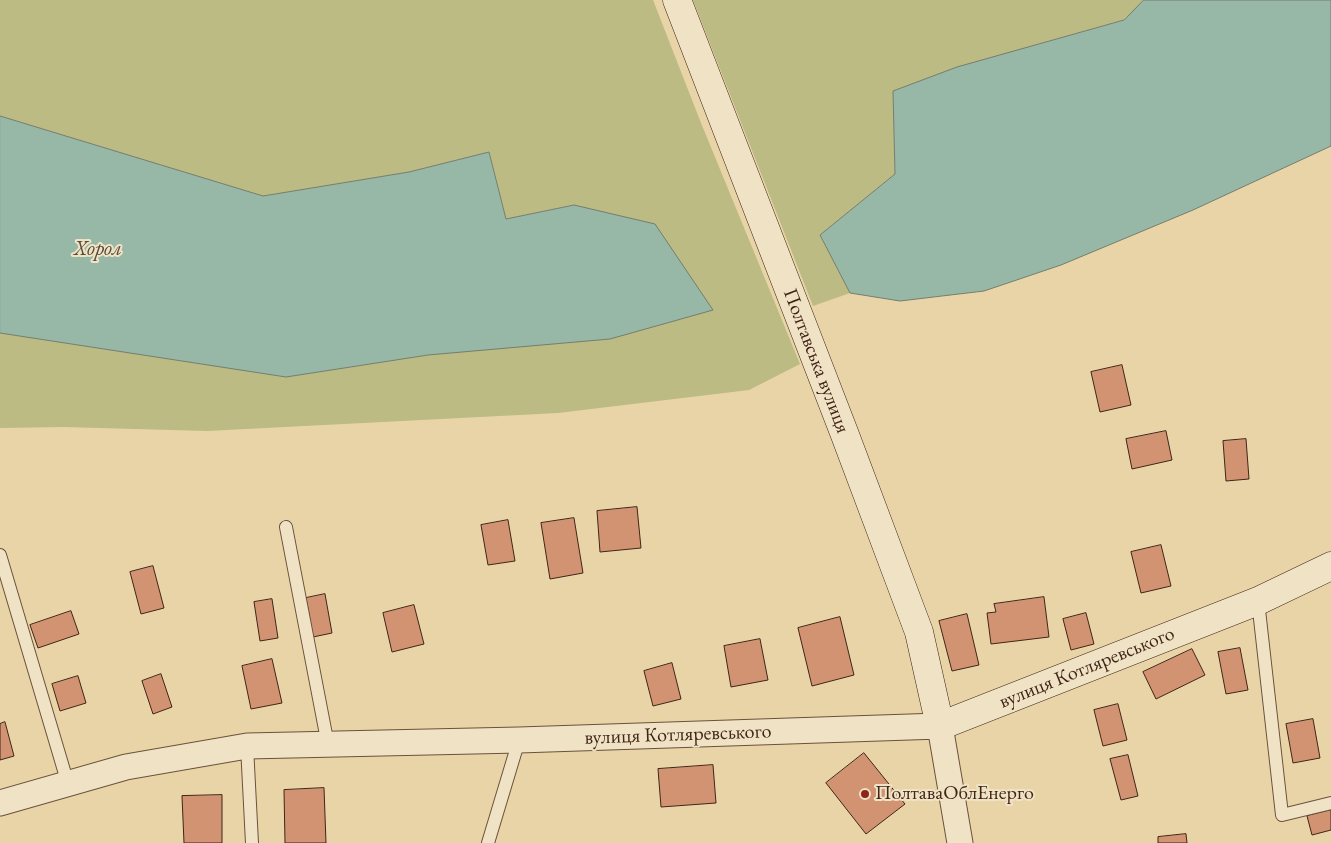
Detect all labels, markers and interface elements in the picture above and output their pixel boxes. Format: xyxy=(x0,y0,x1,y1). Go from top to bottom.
water label: Хорол xyxy=(74,236,122,262)
street label: Полтавська вулиця xyxy=(777,285,855,437)
street label: вулиця Котляревського xyxy=(996,622,1178,714)
street label: вулиця Котляревського xyxy=(584,720,772,750)
place label: ПолтаваОблЕнерго xyxy=(875,782,1034,806)
marker: ПолтаваОблЕнерго xyxy=(859,788,871,800)

